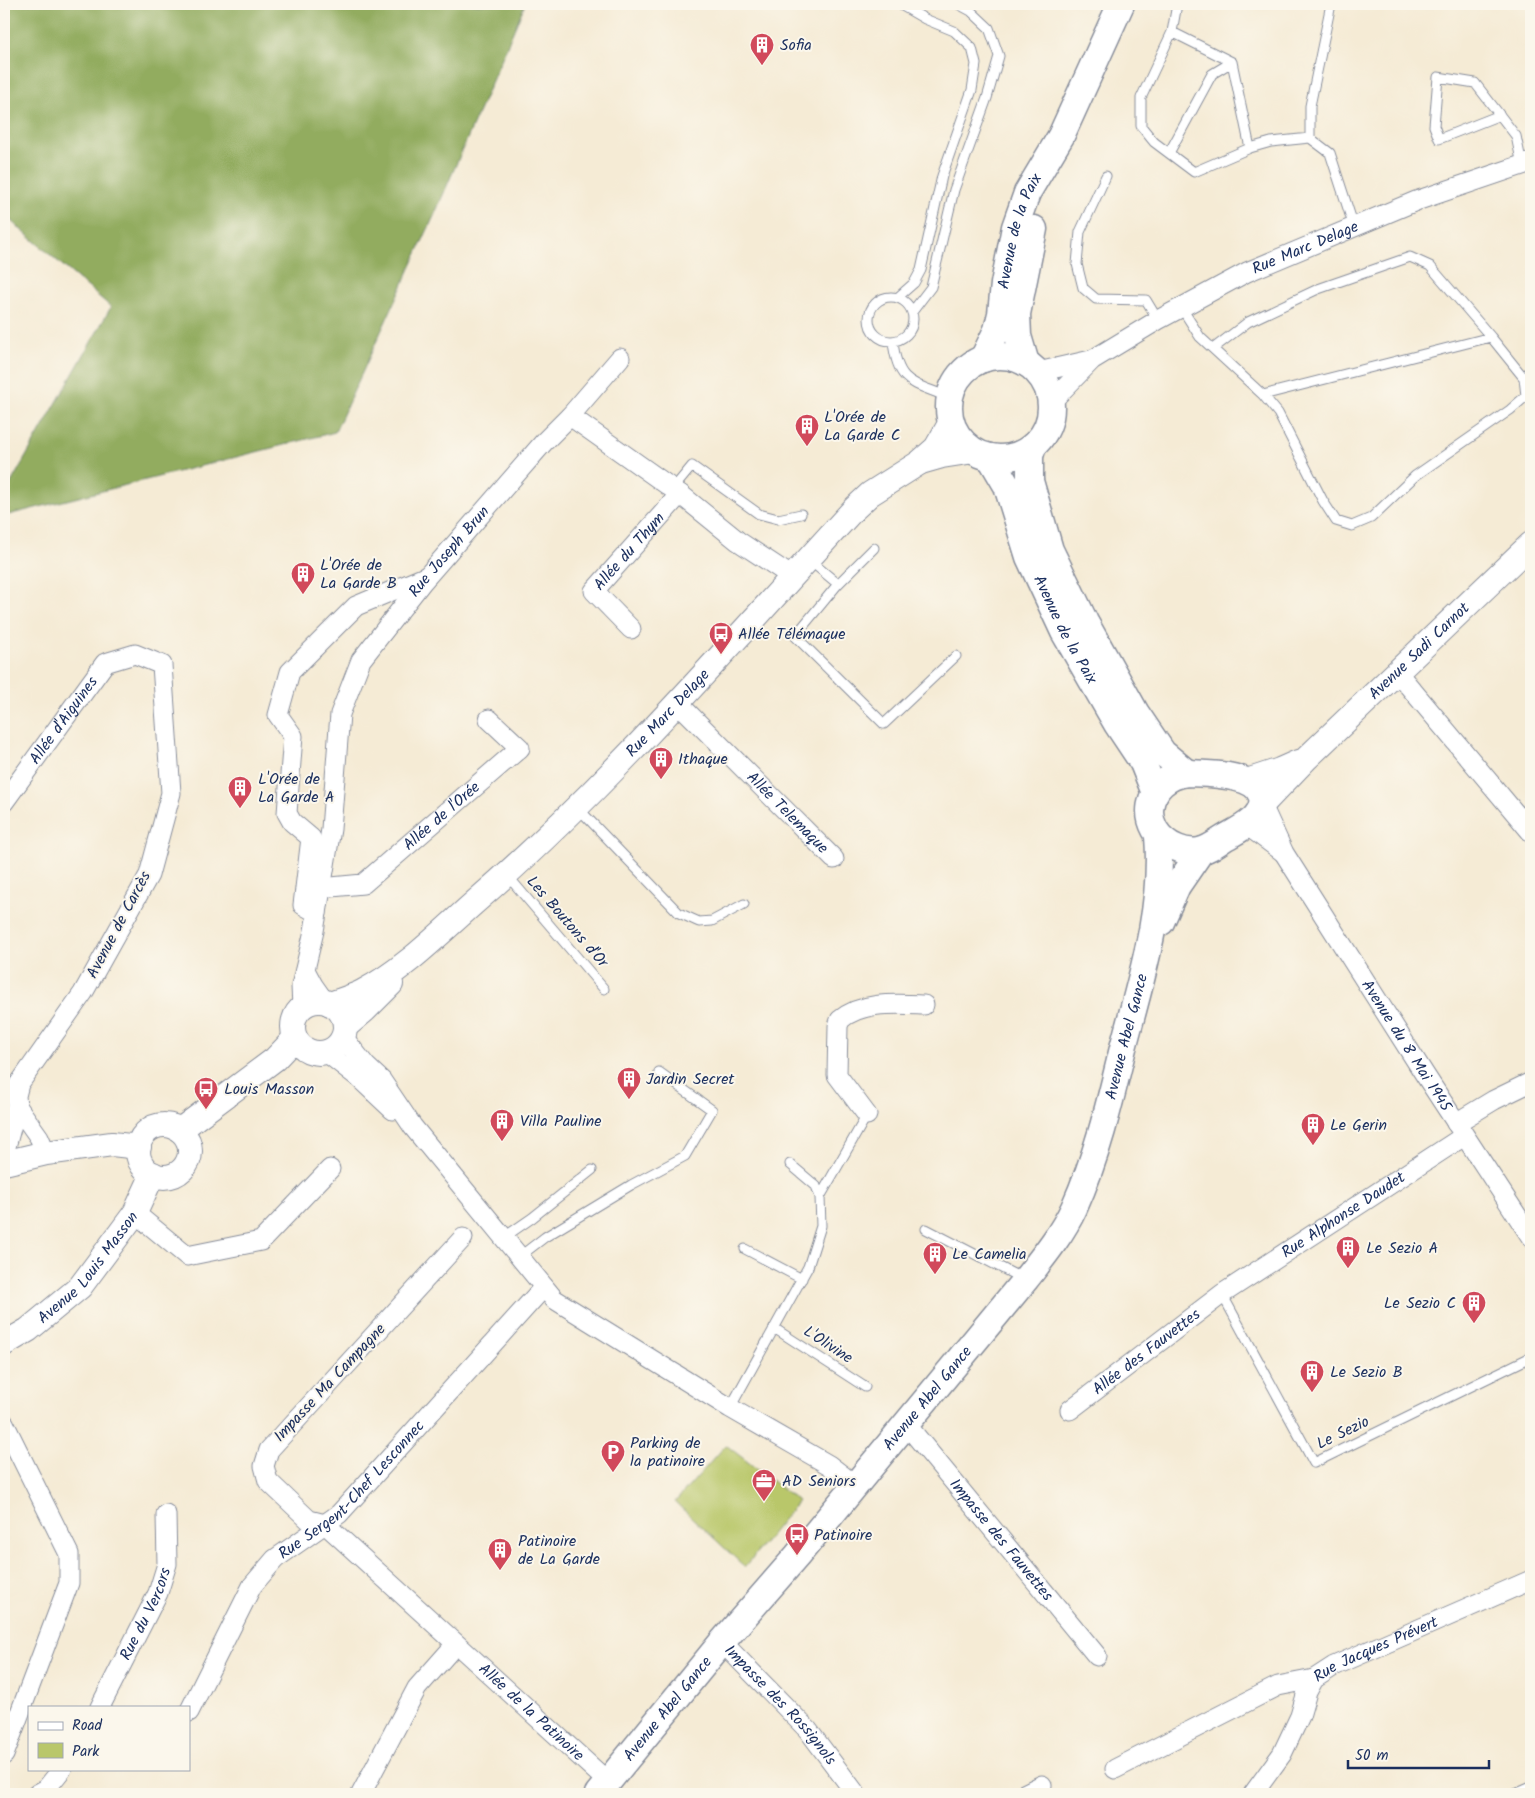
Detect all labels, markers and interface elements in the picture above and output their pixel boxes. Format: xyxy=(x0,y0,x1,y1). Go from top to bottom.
building icon: Sofia xyxy=(749,32,775,66)
place label: Sofia xyxy=(780,33,812,58)
street label: Avenue de la Paix xyxy=(991,168,1049,291)
street label: Rue Marc Delage xyxy=(1248,214,1362,281)
place label: L'Orée de La Garde C xyxy=(824,405,900,448)
building icon: L'Orée de La Garde C xyxy=(794,413,820,447)
street label: Rue Joseph Brun xyxy=(402,500,496,603)
street label: Allée du Thym xyxy=(587,506,671,596)
place label: L'Orée de La Garde B xyxy=(320,553,397,596)
building icon: L'Orée de La Garde B xyxy=(290,561,316,595)
street label: Avenue de la Paix xyxy=(1027,571,1104,690)
street label: Avenue Sadi Carnot xyxy=(1363,596,1476,706)
bus stop icon: Allée Télémaque xyxy=(708,621,734,655)
place label: Allée Télémaque xyxy=(738,622,845,647)
street label: Rue Marc Delage xyxy=(620,663,716,763)
street label: Allée d'Aiguines xyxy=(23,671,104,770)
building icon: Ithaque xyxy=(648,746,674,780)
place label: Ithaque xyxy=(678,747,728,772)
street label: Allée Telemaque xyxy=(741,766,835,860)
place label: L'Orée de La Garde A xyxy=(258,767,335,810)
building icon: L'Orée de La Garde A xyxy=(227,775,253,809)
street label: Allée de l'Orée xyxy=(397,775,486,857)
street label: Avenue de Carcès xyxy=(80,867,158,983)
street label: Les Boutons d'Or xyxy=(520,870,615,975)
street label: Avenue Abel Gance xyxy=(1098,971,1155,1102)
street label: Avenue du 8 Mai 1945 xyxy=(1355,975,1459,1118)
building icon: Jardin Secret xyxy=(616,1066,642,1100)
place label: Jardin Secret xyxy=(646,1067,735,1092)
bus stop icon: Louis Masson xyxy=(193,1076,219,1110)
place label: Louis Masson xyxy=(224,1077,314,1102)
building icon: Villa Pauline xyxy=(489,1108,515,1142)
place label: Villa Pauline xyxy=(520,1109,601,1134)
building icon: Le Gerin xyxy=(1300,1112,1326,1146)
place label: Le Gerin xyxy=(1330,1113,1387,1138)
street label: Rue Alphonse Daudet xyxy=(1276,1165,1411,1265)
street label: Avenue Louis Masson xyxy=(32,1206,145,1330)
building icon: Le Sezio A xyxy=(1335,1235,1361,1269)
place label: Le Sezio A xyxy=(1366,1236,1439,1261)
building icon: Le Camelia xyxy=(922,1241,948,1275)
place label: Le Camelia xyxy=(952,1242,1027,1267)
building icon: Le Sezio C xyxy=(1461,1290,1487,1324)
place label: Le Sezio C xyxy=(1384,1291,1456,1316)
street label: Allée des Fauvettes xyxy=(1087,1302,1206,1401)
street label: Impasse Ma Campagne xyxy=(268,1318,392,1448)
street label: L'Olivine xyxy=(798,1320,858,1370)
street label: Avenue Abel Gance xyxy=(877,1340,978,1456)
building icon: Le Sezio B xyxy=(1299,1359,1325,1393)
place label: Le Sezio B xyxy=(1330,1360,1403,1385)
street label: Le Sezio xyxy=(1312,1409,1374,1457)
street label: Rue Sergent-Chef Lesconnec xyxy=(273,1414,431,1566)
place label: Parking de la patinoire xyxy=(630,1431,705,1474)
parking icon: Parking de la patinoire xyxy=(600,1439,626,1473)
office icon: AD Seniors xyxy=(751,1468,777,1502)
place label: AD Seniors xyxy=(782,1469,856,1494)
street label: Impasse des Fauvettes xyxy=(943,1473,1060,1607)
bus stop icon: Patinoire xyxy=(784,1522,810,1556)
place label: Patinoire xyxy=(814,1523,872,1548)
place label: Patinoire de La Garde xyxy=(518,1529,600,1572)
building icon: Patinoire de La Garde xyxy=(487,1537,513,1571)
street label: Rue du Vercors xyxy=(113,1564,178,1665)
street label: Rue Jacques Prévert xyxy=(1308,1609,1443,1689)
street label: Impasse des Rossignols xyxy=(718,1639,843,1771)
street label: Avenue Abel Gance xyxy=(617,1651,718,1767)
street label: Allée de la Patinoire xyxy=(473,1657,590,1767)
legend xyxy=(28,1706,190,1770)
text: Road xyxy=(72,1714,103,1738)
scale bar xyxy=(1348,1738,1489,1770)
text: Park xyxy=(72,1740,100,1764)
text: 50 m xyxy=(1355,1744,1389,1768)

